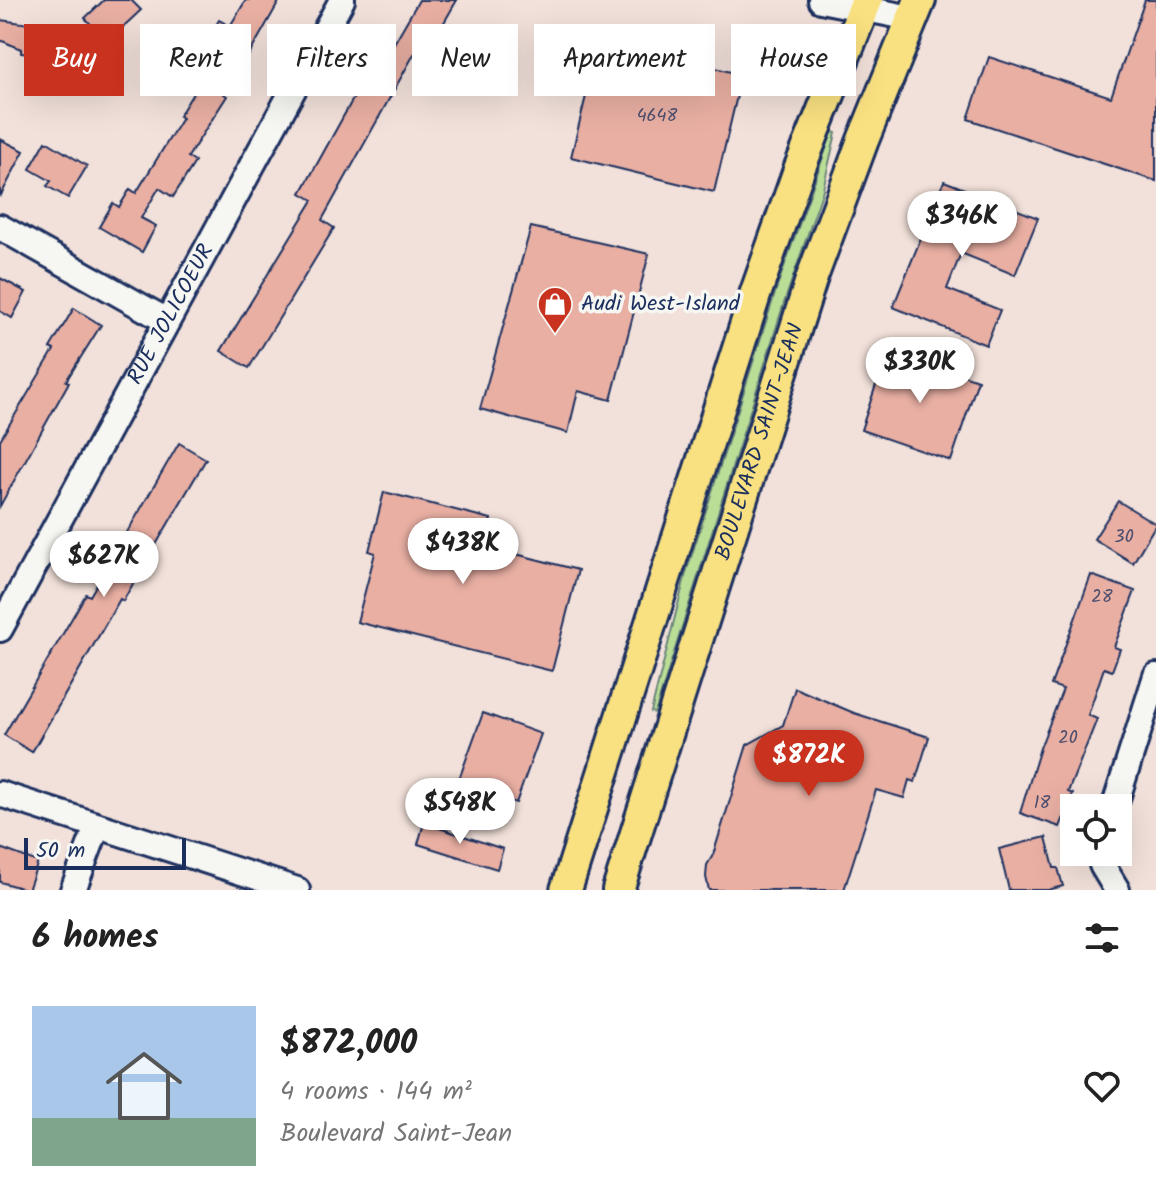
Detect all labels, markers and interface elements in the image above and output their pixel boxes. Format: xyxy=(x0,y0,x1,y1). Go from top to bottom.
chip: Buy xyxy=(24,24,124,96)
chip: Rent xyxy=(140,24,251,96)
chip: Filters xyxy=(267,24,396,96)
chip: New xyxy=(412,24,518,96)
chip: Apartment xyxy=(534,24,715,96)
chip: House xyxy=(731,24,856,96)
house number: 4648 xyxy=(637,102,678,131)
pin: $346K xyxy=(906,191,1018,259)
text: $346K xyxy=(925,196,999,238)
street label: RUE JOLICOEUR xyxy=(118,238,224,391)
shop icon: Audi West-Island xyxy=(536,285,574,335)
place label: Audi West-Island xyxy=(581,287,741,322)
street label: BOULEVARD SAINT-JEAN xyxy=(706,319,814,565)
pin: $330K xyxy=(864,337,976,405)
text: $330K xyxy=(884,342,956,384)
pin: $438K xyxy=(407,518,519,586)
text: $438K xyxy=(426,523,500,565)
house number: 30 xyxy=(1114,523,1134,552)
pin: $627K xyxy=(48,531,160,599)
text: $627K xyxy=(68,536,140,578)
house number: 28 xyxy=(1091,583,1113,612)
house number: 20 xyxy=(1058,724,1078,753)
pin: $872K xyxy=(753,730,865,798)
text: $872K xyxy=(772,735,846,777)
pin: $548K xyxy=(404,778,516,846)
text: $548K xyxy=(423,783,497,825)
house number: 18 xyxy=(1034,789,1050,818)
map controls xyxy=(1060,794,1132,866)
button: locate xyxy=(1060,794,1132,866)
scale bar xyxy=(24,834,186,870)
text: 50 m xyxy=(36,834,85,869)
text: 6 homes xyxy=(32,911,158,965)
icon: filters xyxy=(1080,916,1124,960)
text: $872,000 xyxy=(280,1017,417,1071)
icon: home xyxy=(96,1038,192,1134)
icon: heart xyxy=(1080,1064,1124,1108)
text: 4 rooms · 144 m² xyxy=(280,1071,472,1113)
text: Boulevard Saint-Jean xyxy=(280,1113,512,1155)

